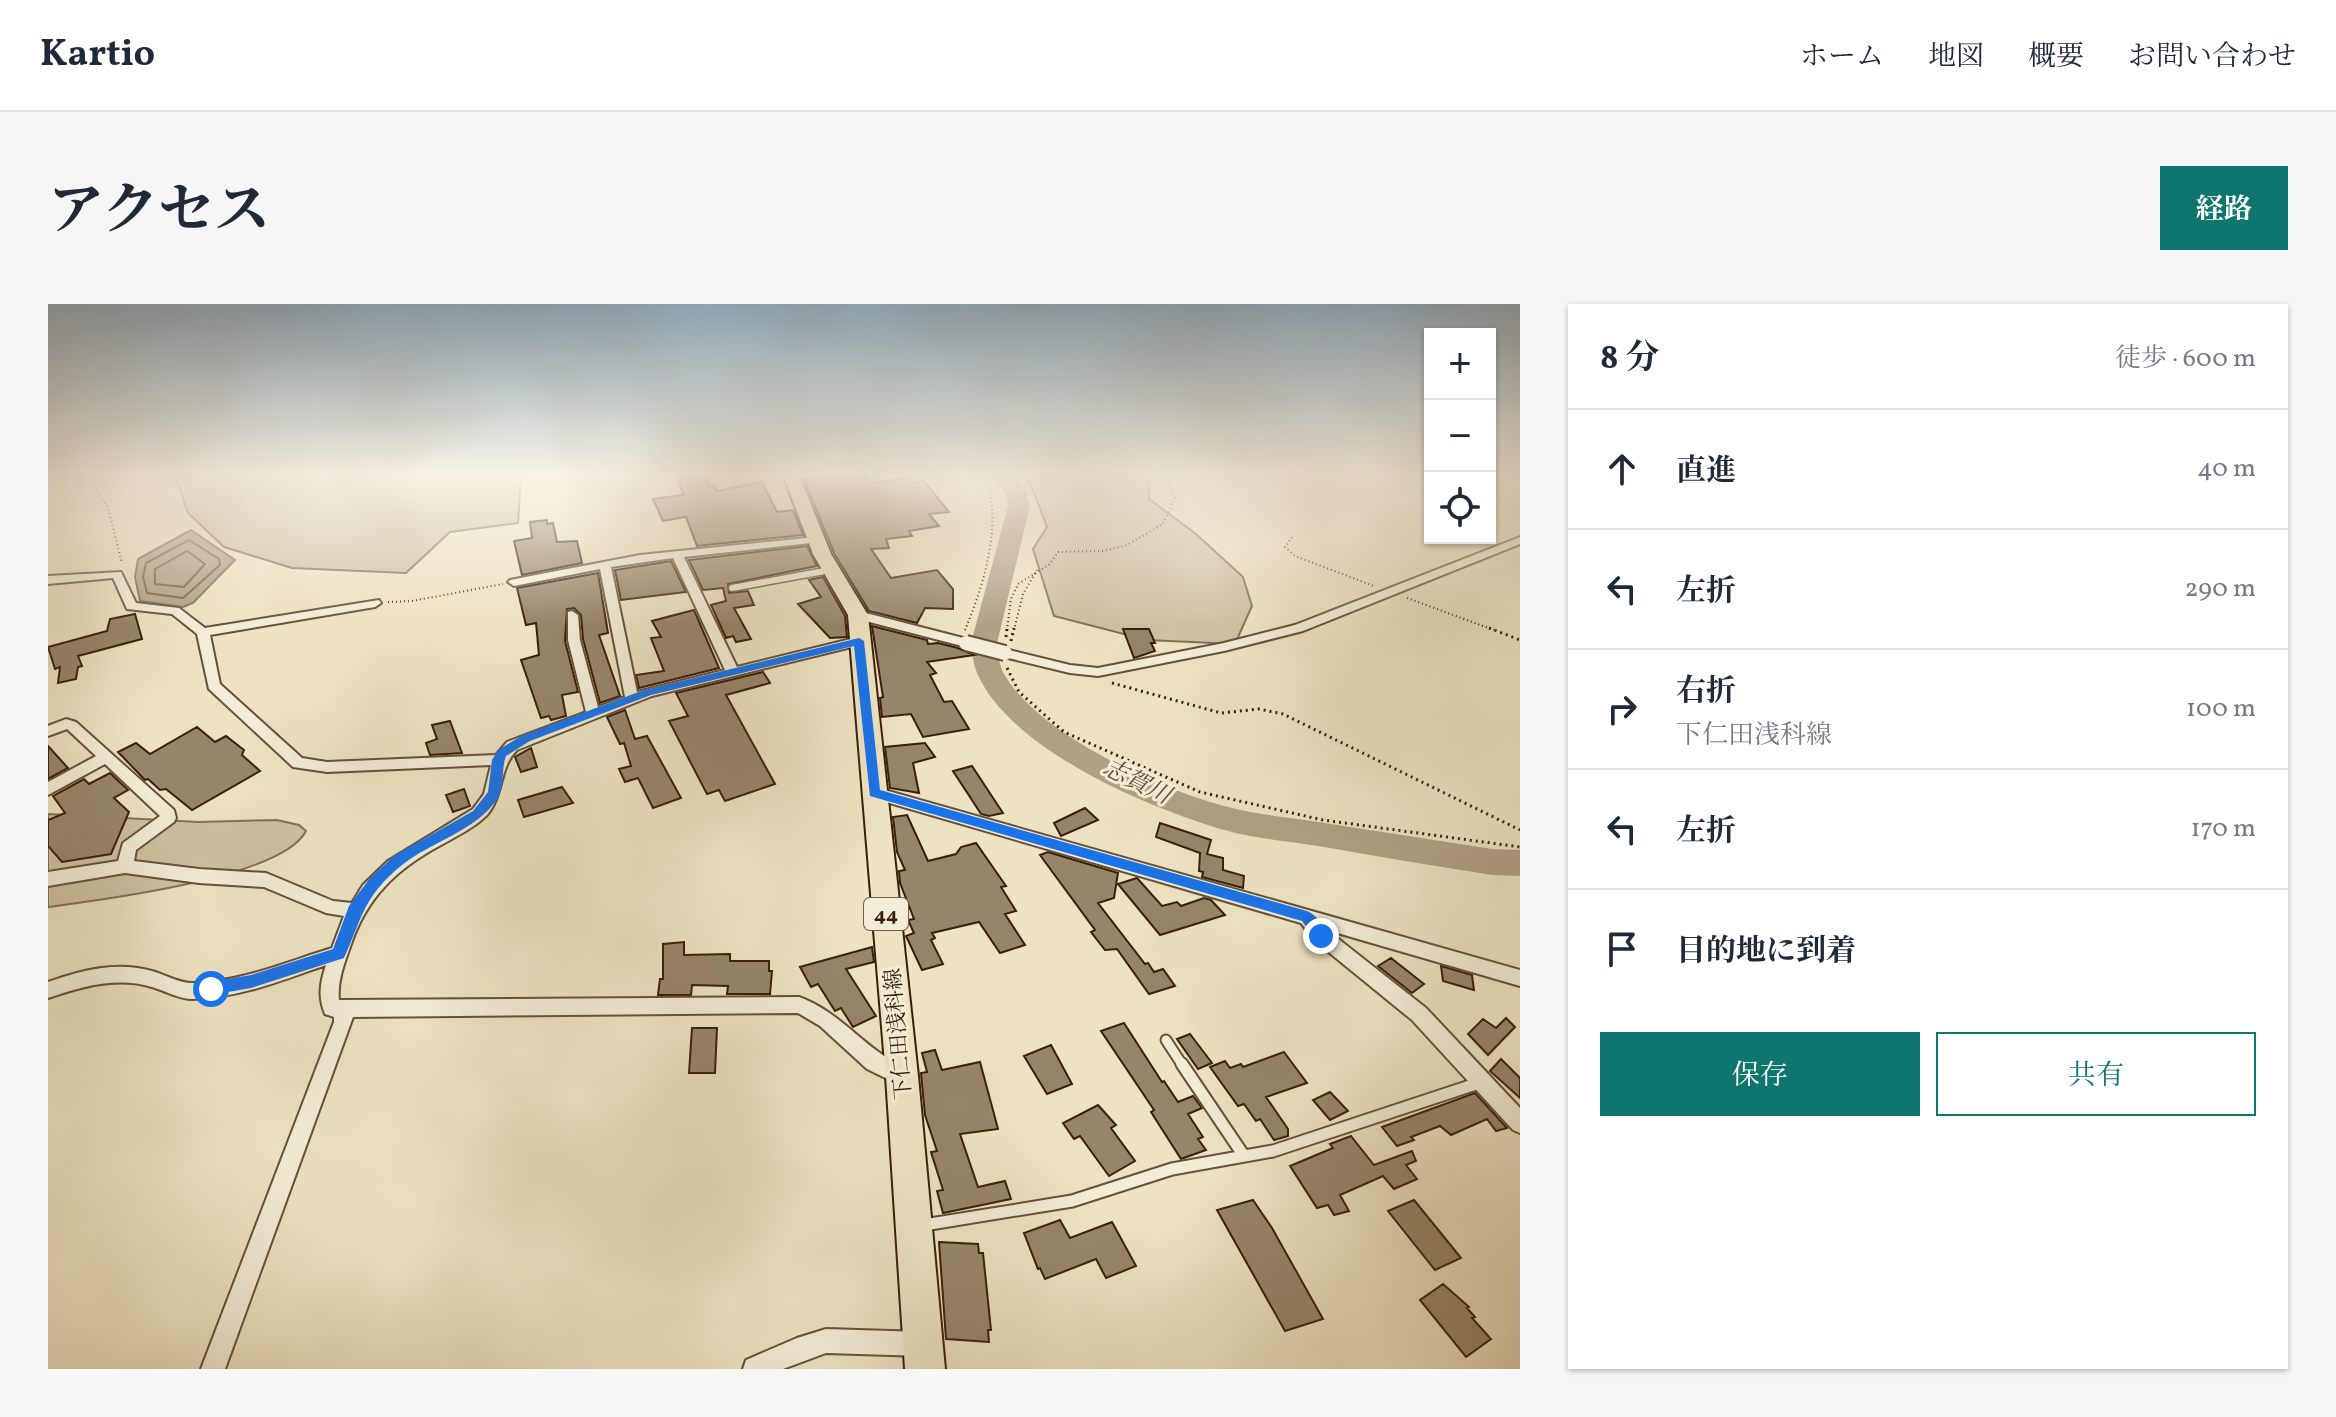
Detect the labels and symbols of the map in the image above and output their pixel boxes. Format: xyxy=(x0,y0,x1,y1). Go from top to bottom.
water label: 志賀川 xyxy=(1096,752,1179,815)
road number: 44 xyxy=(864,898,908,930)
route end xyxy=(1303,918,1339,954)
street label: 下仁田浅科線 xyxy=(878,967,921,1101)
route start xyxy=(193,971,229,1007)

